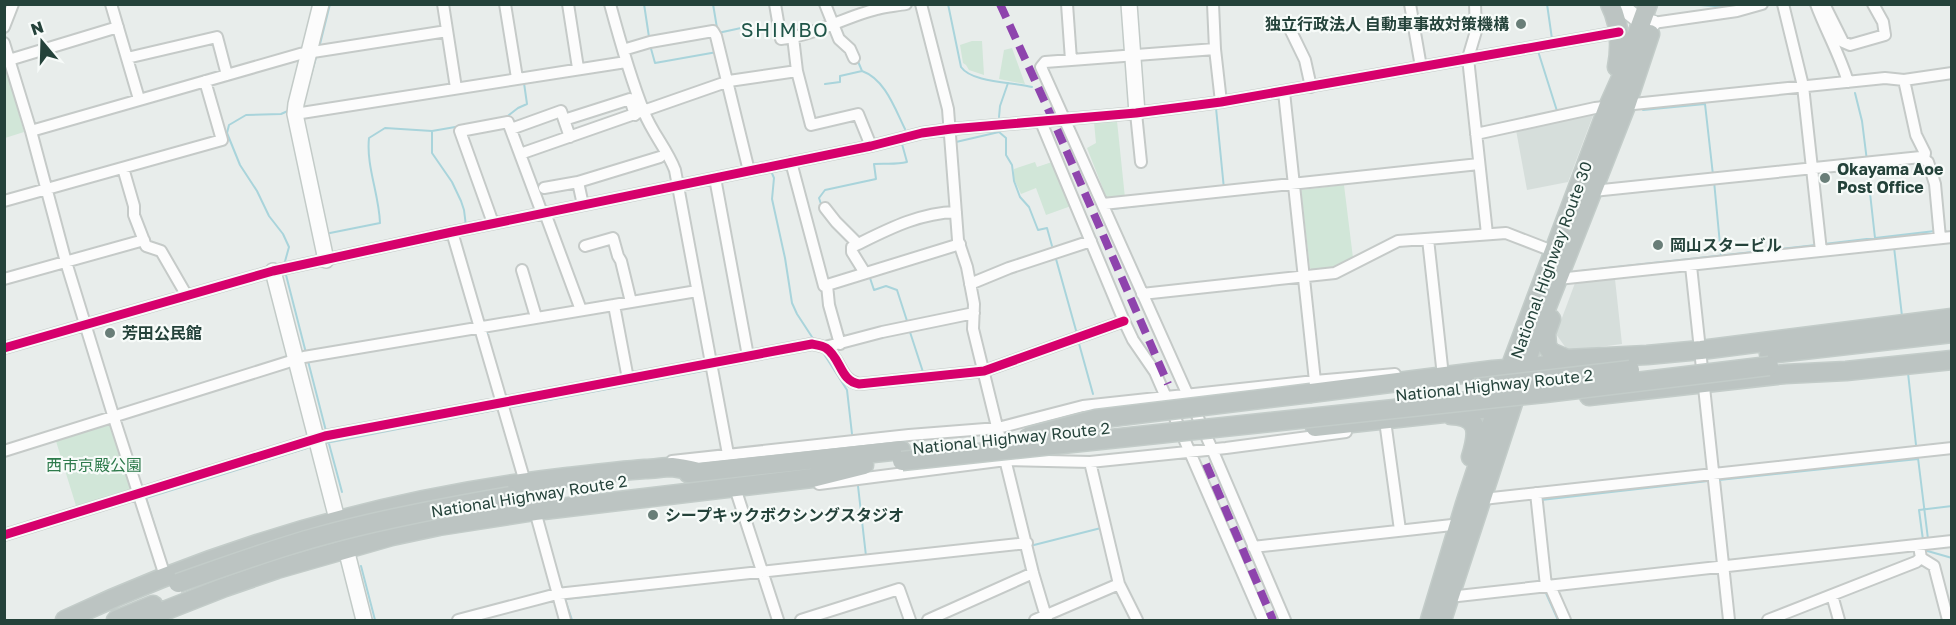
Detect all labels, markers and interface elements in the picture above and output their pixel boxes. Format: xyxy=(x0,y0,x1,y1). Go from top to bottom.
north arrow xyxy=(12,12,72,72)
place label: 独立行政法人 自動車事故対策機構 xyxy=(1265,14,1509,34)
text: N xyxy=(28,16,46,39)
district label: SHIMBO xyxy=(741,17,829,41)
marker: 独立行政法人 自動車事故対策機構 xyxy=(1514,17,1528,31)
street label: National Highway Route 30 xyxy=(1506,159,1596,361)
place label: Okayama Aoe Post Office xyxy=(1837,159,1943,197)
marker: Okayama Aoe Post Office xyxy=(1818,171,1832,185)
place label: 岡山スタービル xyxy=(1670,235,1782,255)
marker: 岡山スタービル xyxy=(1651,238,1665,252)
place label: 芳田公民館 xyxy=(122,323,202,343)
marker: 芳田公民館 xyxy=(103,326,117,340)
street label: National Highway Route 2 xyxy=(1394,365,1594,405)
street label: National Highway Route 2 xyxy=(911,418,1111,458)
park label: 西市京殿公園 xyxy=(46,455,142,475)
street label: National Highway Route 2 xyxy=(429,471,629,521)
place label: シープキックボクシングスタジオ xyxy=(665,505,904,525)
marker: シープキックボクシングスタジオ xyxy=(646,508,660,522)

